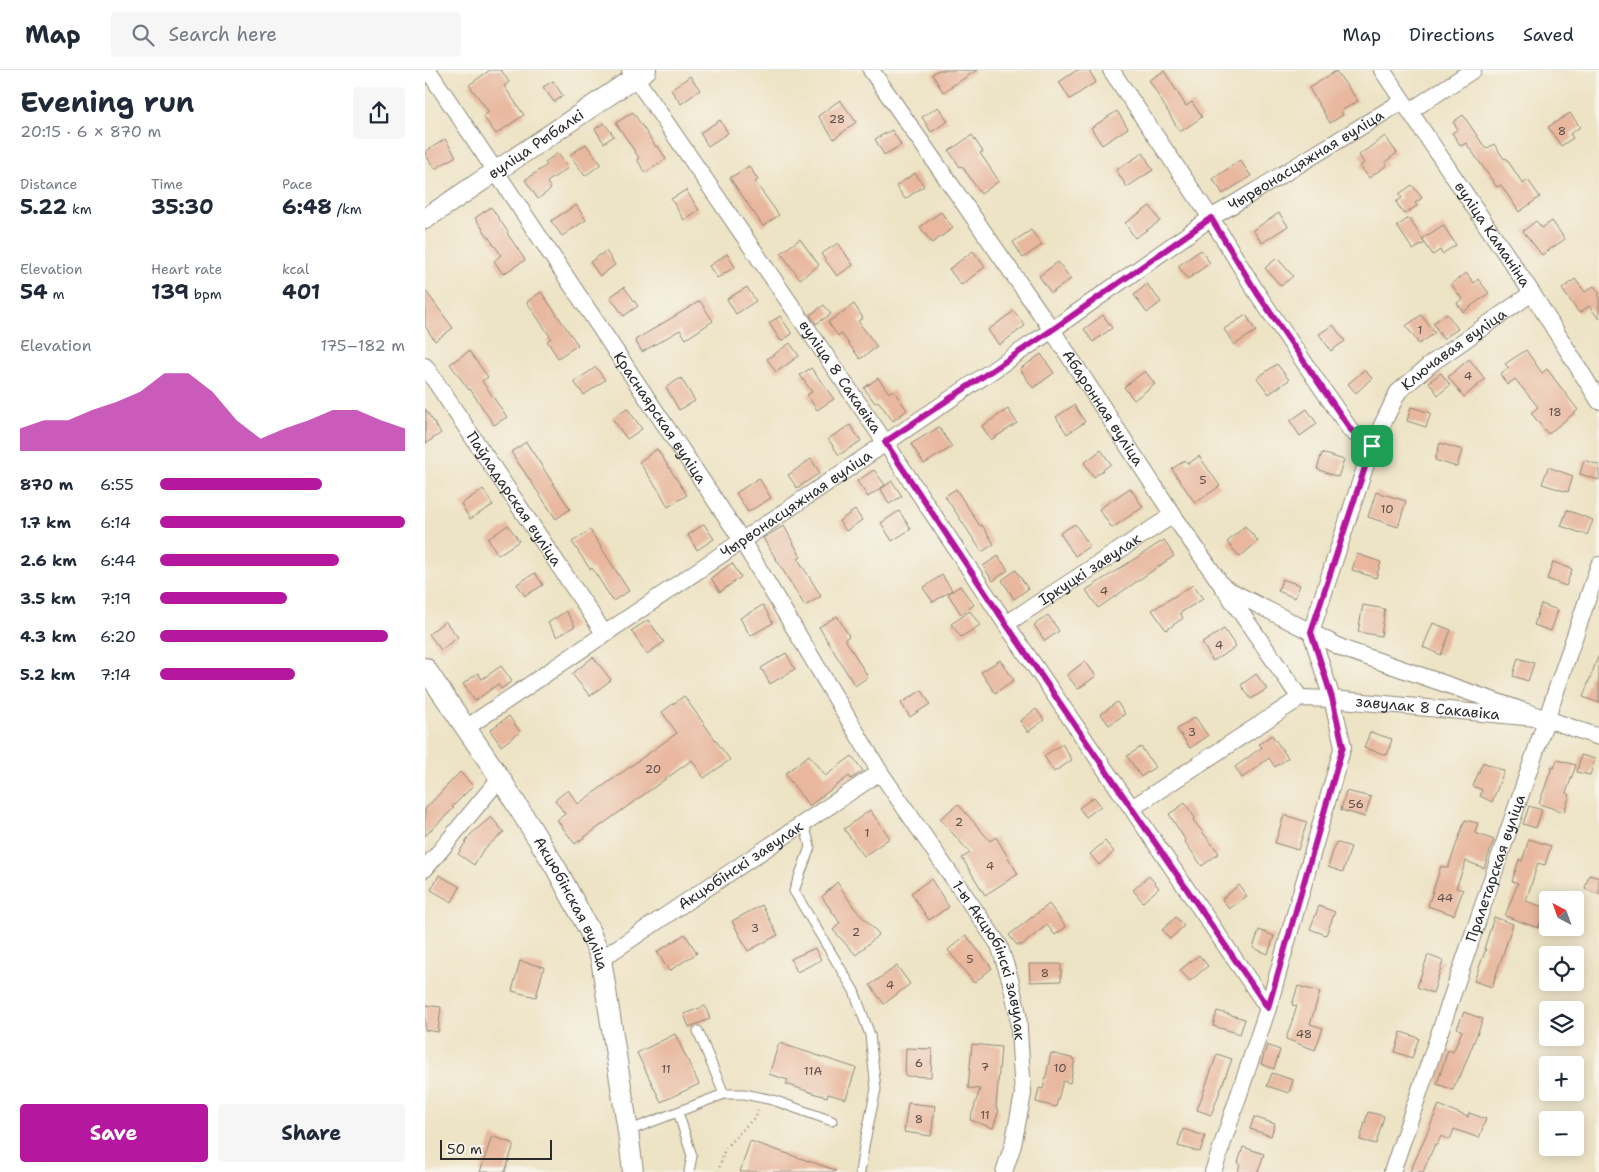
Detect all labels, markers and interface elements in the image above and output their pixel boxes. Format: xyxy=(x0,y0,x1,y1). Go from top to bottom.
search box xyxy=(111,12,461,57)
text: Map xyxy=(25,19,81,51)
icon: search xyxy=(129,21,157,49)
text: Search here xyxy=(169,22,277,47)
text: Map xyxy=(1343,23,1381,47)
text: Directions xyxy=(1409,23,1495,47)
text: Saved xyxy=(1523,23,1574,47)
text: Evening run xyxy=(20,83,195,121)
button: share xyxy=(353,87,405,139)
street label: вуліца Рыбалкі xyxy=(484,105,588,183)
street label: Чырвонасцяжная вуліца xyxy=(1224,105,1388,215)
house number: 28 xyxy=(829,111,845,127)
text: 20:15 · 6 × 870 m xyxy=(20,121,161,142)
house number: 8 xyxy=(1558,123,1566,139)
text: Distance xyxy=(20,175,77,193)
text: Time xyxy=(151,175,183,193)
text: Pace xyxy=(282,175,313,193)
street label: вуліца Каманіна xyxy=(1450,178,1536,292)
text: 5.22 xyxy=(20,193,67,221)
text: 35:30 xyxy=(151,193,214,221)
text: 6:48 xyxy=(282,193,332,221)
text: km xyxy=(67,200,92,218)
text: /km xyxy=(332,200,362,218)
text: Elevation xyxy=(20,260,83,278)
text: Heart rate xyxy=(151,260,222,278)
text: kcal xyxy=(282,260,309,278)
text: 54 xyxy=(20,278,48,306)
text: 139 xyxy=(151,278,189,306)
text: 401 xyxy=(282,278,320,306)
text: m xyxy=(48,285,65,303)
text: bpm xyxy=(189,285,222,303)
street label: Ключавая вуліца xyxy=(1397,304,1511,395)
street label: вуліца 8 Сакавіка xyxy=(794,316,887,438)
house number: 1 xyxy=(1417,322,1423,338)
text: Elevation xyxy=(20,335,92,356)
text: 175–182 m xyxy=(320,335,405,356)
street label: Абаронная вуліца xyxy=(1058,346,1149,470)
street label: Краснаярская вуліца xyxy=(609,348,712,488)
house number: 4 xyxy=(1464,368,1472,384)
house number: 18 xyxy=(1548,404,1562,420)
pin xyxy=(1351,425,1393,467)
street label: Паўладарская вуліца xyxy=(462,428,567,571)
icon: arrive xyxy=(1358,432,1386,460)
street label: Чырвонасцяжная вуліца xyxy=(716,445,876,562)
house number: 5 xyxy=(1199,472,1207,488)
text: 870 m xyxy=(20,474,73,495)
text: 6:55 xyxy=(100,474,134,495)
house number: 10 xyxy=(1380,501,1394,517)
text: 1.7 km xyxy=(20,512,71,533)
text: 6:14 xyxy=(100,512,131,533)
street label: Іркуцкі завулак xyxy=(1035,529,1145,610)
text: 2.6 km xyxy=(20,550,77,571)
text: 6:44 xyxy=(100,550,136,571)
house number: 4 xyxy=(1100,583,1108,599)
text: 3.5 km xyxy=(20,588,76,609)
text: 7:19 xyxy=(100,588,131,609)
text: 4.3 km xyxy=(20,626,76,647)
text: 6:20 xyxy=(100,626,136,647)
house number: 4 xyxy=(1215,637,1223,653)
text: 5.2 km xyxy=(20,664,75,685)
text: 7:14 xyxy=(100,664,131,685)
street label: завулак 8 Сакавіка xyxy=(1355,691,1501,725)
house number: 3 xyxy=(1188,724,1196,740)
house number: 20 xyxy=(645,761,661,777)
street label: Пралетарская вуліца xyxy=(1461,791,1530,945)
house number: 56 xyxy=(1348,796,1364,812)
house number: 2 xyxy=(955,814,963,830)
street label: Акцюбінскі завулак xyxy=(674,816,807,915)
house number: 1 xyxy=(864,825,870,841)
street label: Акцюбінская вуліца xyxy=(529,833,613,972)
house number: 4 xyxy=(986,858,994,874)
street label: 1-ы Акцюбінскі завулак xyxy=(947,876,1030,1041)
house number: 44 xyxy=(1437,890,1453,906)
north arrow xyxy=(1539,891,1584,936)
map controls xyxy=(1539,891,1584,1156)
house number: 3 xyxy=(751,920,759,936)
house number: 2 xyxy=(852,924,860,940)
button: locate xyxy=(1539,946,1584,991)
house number: 5 xyxy=(966,951,974,967)
house number: 8 xyxy=(1041,965,1049,981)
house number: 4 xyxy=(886,977,894,993)
button: layers xyxy=(1539,1001,1584,1046)
house number: 48 xyxy=(1296,1026,1312,1042)
house number: 6 xyxy=(915,1055,923,1071)
button: + xyxy=(1539,1056,1584,1101)
house number: 7 xyxy=(981,1059,989,1075)
house number: 10 xyxy=(1053,1060,1067,1076)
house number: 11 xyxy=(661,1061,671,1077)
house number: 11А xyxy=(804,1063,822,1079)
button: Save xyxy=(20,1104,208,1162)
button: Share xyxy=(218,1104,405,1162)
house number: 11 xyxy=(980,1107,990,1123)
house number: 8 xyxy=(915,1111,923,1127)
button: − xyxy=(1539,1111,1584,1156)
scale bar xyxy=(440,1137,553,1160)
text: 50 m xyxy=(447,1140,482,1158)

